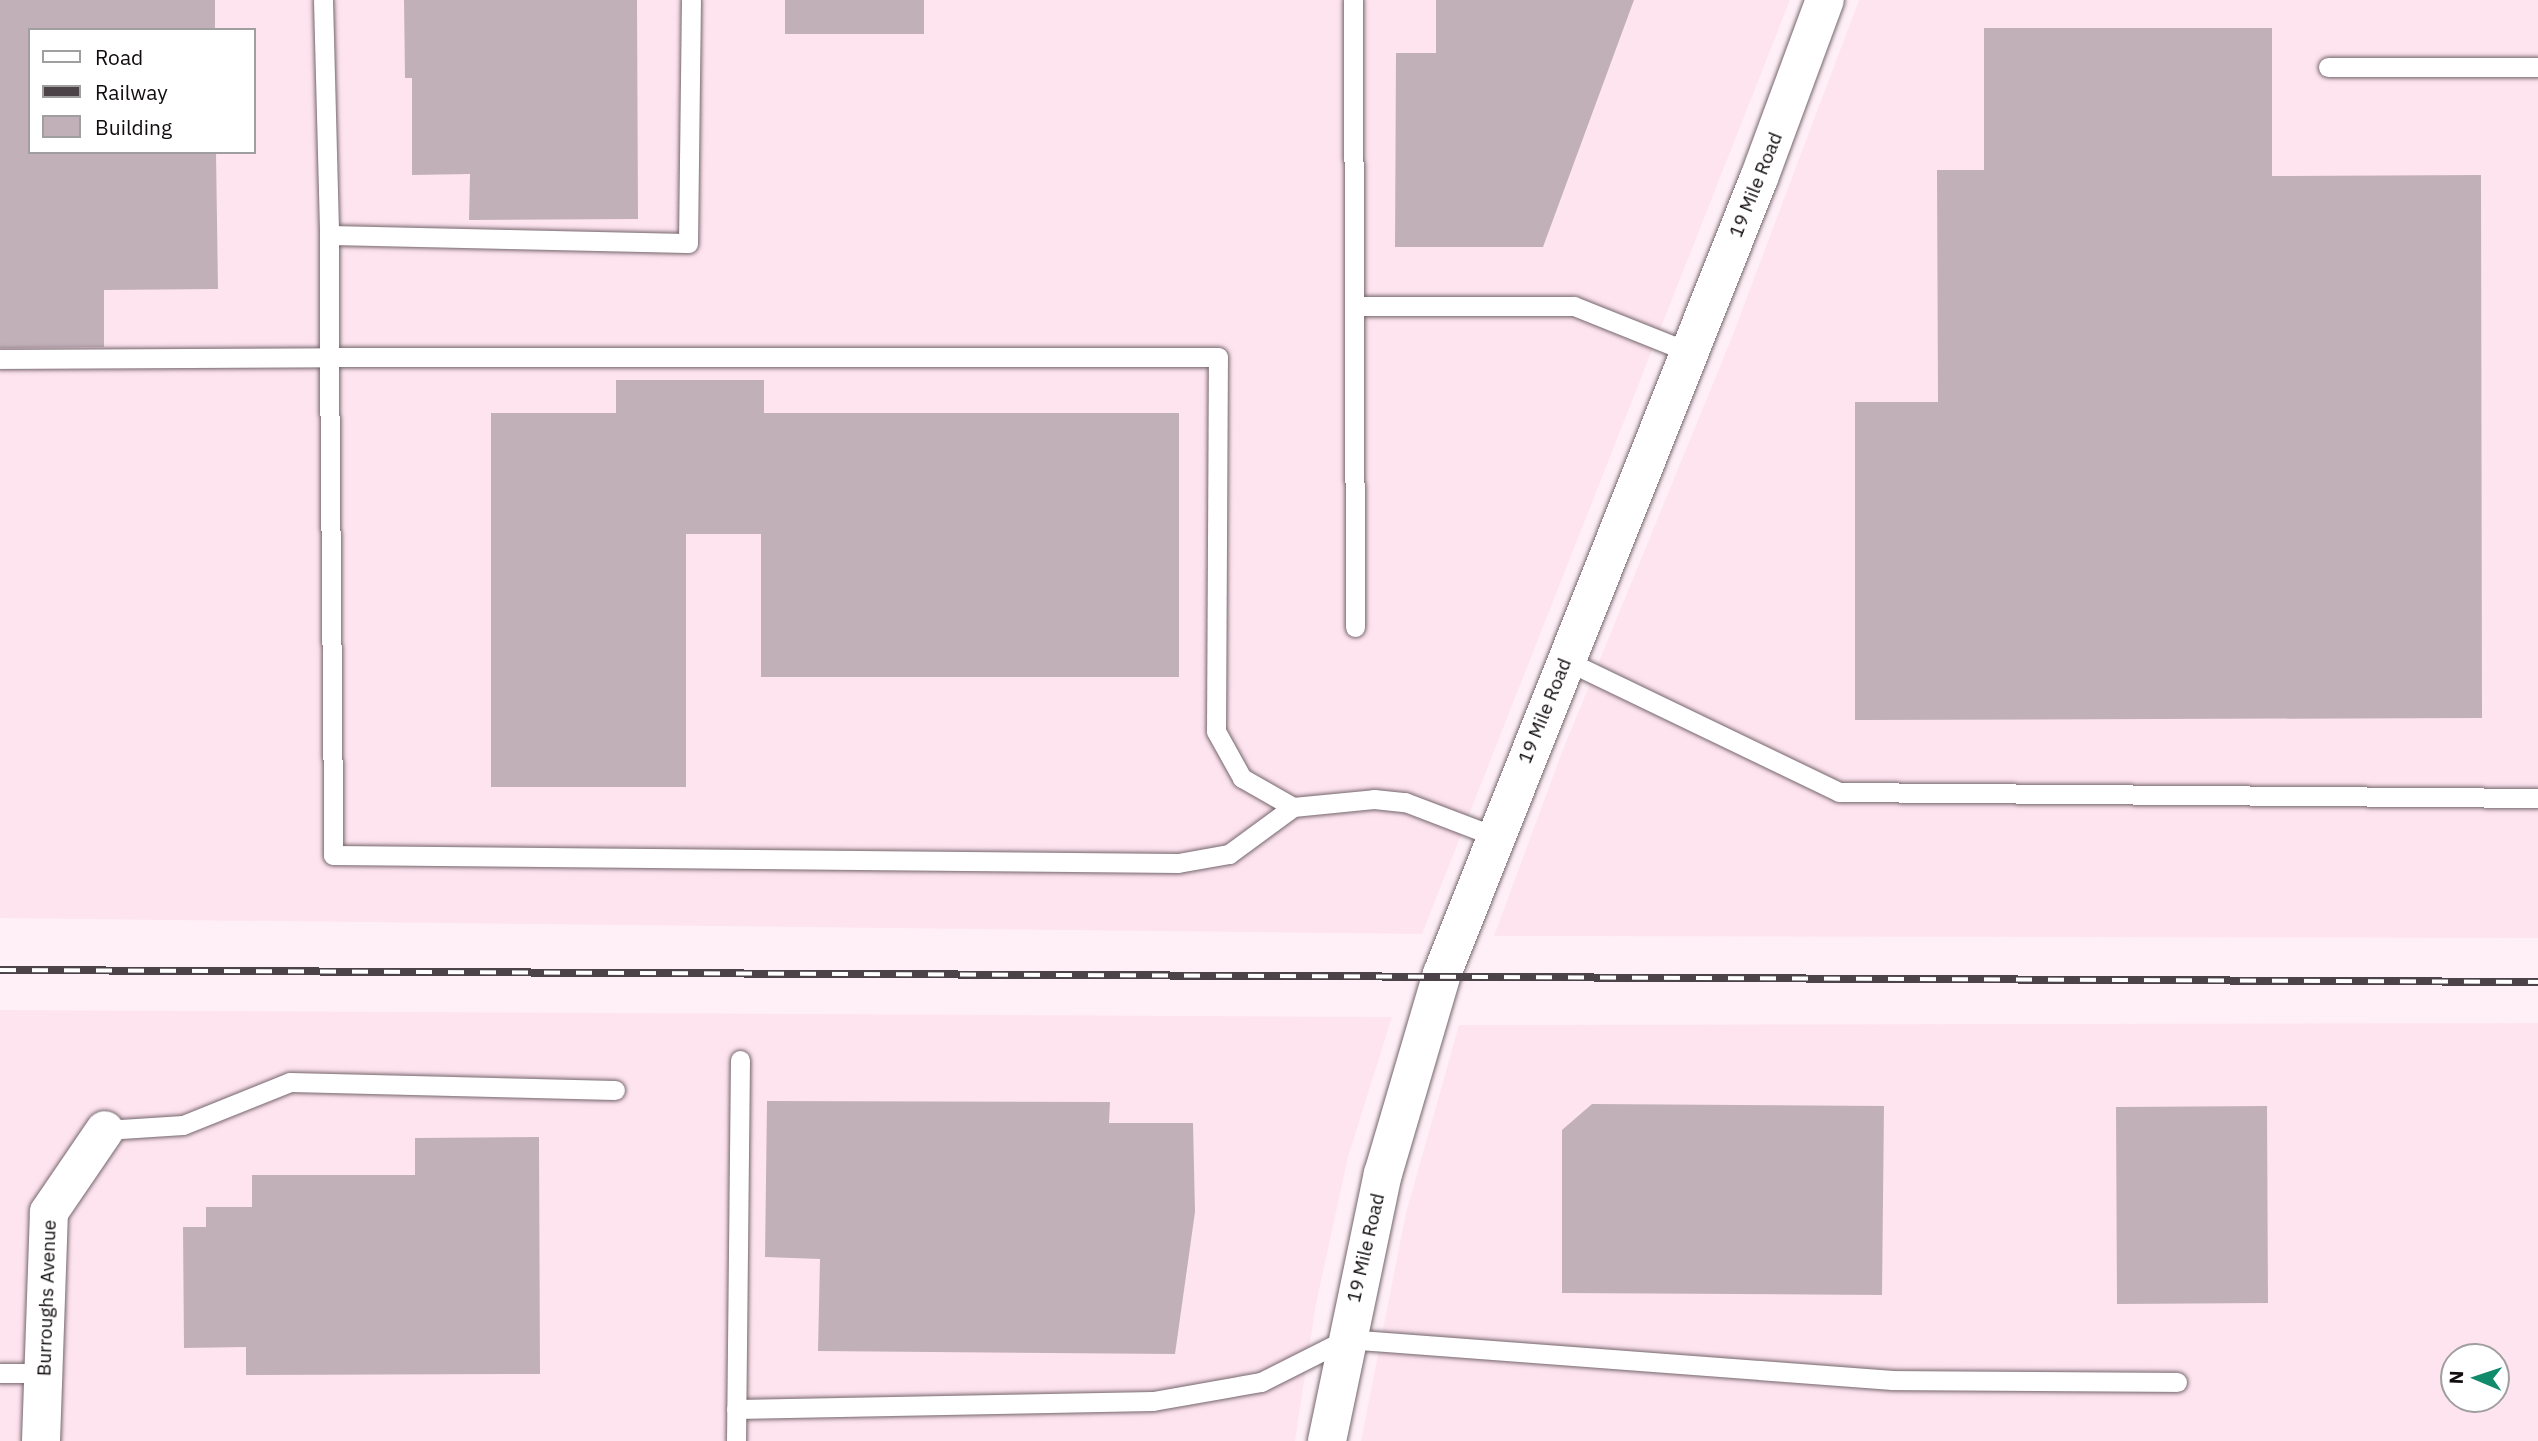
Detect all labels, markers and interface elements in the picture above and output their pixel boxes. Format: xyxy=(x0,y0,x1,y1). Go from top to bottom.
legend xyxy=(28,28,256,154)
text: Road xyxy=(95,43,143,71)
text: Railway xyxy=(95,78,168,106)
text: Building xyxy=(95,113,172,141)
street label: 19 Mile Road xyxy=(1725,129,1787,241)
street label: 19 Mile Road xyxy=(1514,655,1576,767)
street label: 19 Mile Road xyxy=(1342,1191,1390,1305)
street label: Burroughs Avenue xyxy=(33,1219,61,1377)
north arrow xyxy=(2440,1343,2510,1413)
text: N xyxy=(2444,1370,2468,1385)

